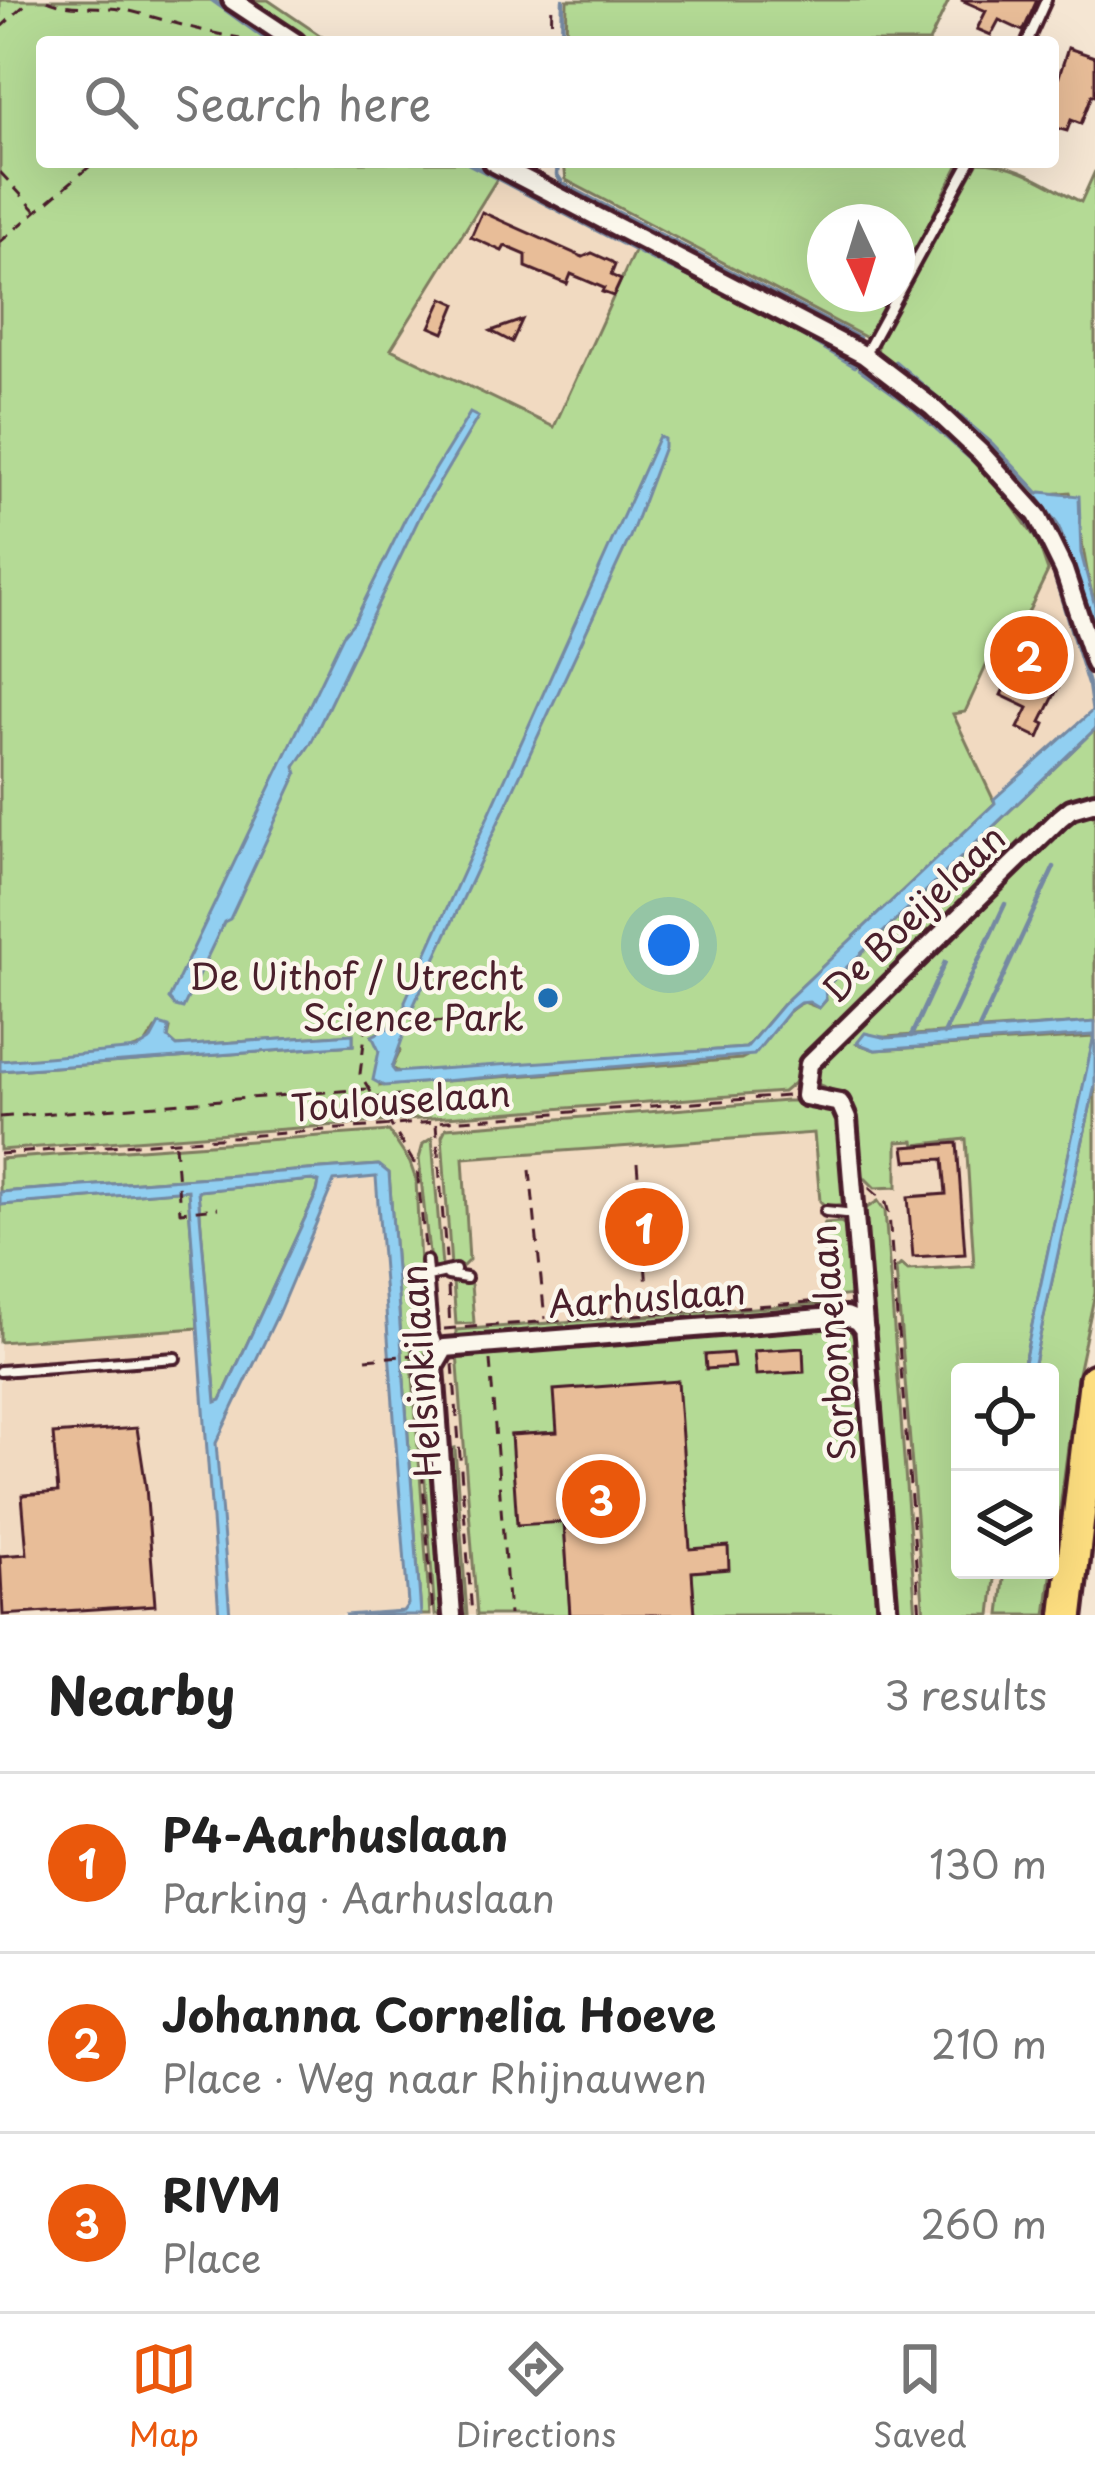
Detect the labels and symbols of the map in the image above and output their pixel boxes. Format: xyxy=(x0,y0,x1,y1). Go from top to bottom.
north arrow xyxy=(807,204,915,312)
pin: 2 xyxy=(990,610,1068,700)
street label: De Boeijelaan xyxy=(809,811,1017,1014)
your location xyxy=(639,915,699,975)
place label: De Uithof / Utrecht Science Park xyxy=(189,948,524,1043)
marker: De Uithof / Utrecht Science Park xyxy=(535,985,561,1011)
street label: Toulouselaan xyxy=(289,1064,513,1134)
pin: 1 xyxy=(605,1182,683,1272)
street label: Sorbonnelaan xyxy=(794,1222,868,1464)
street label: Aarhuslaan xyxy=(546,1262,747,1330)
street label: Helsinkilaan xyxy=(385,1263,453,1479)
pin: 3 xyxy=(562,1454,640,1544)

